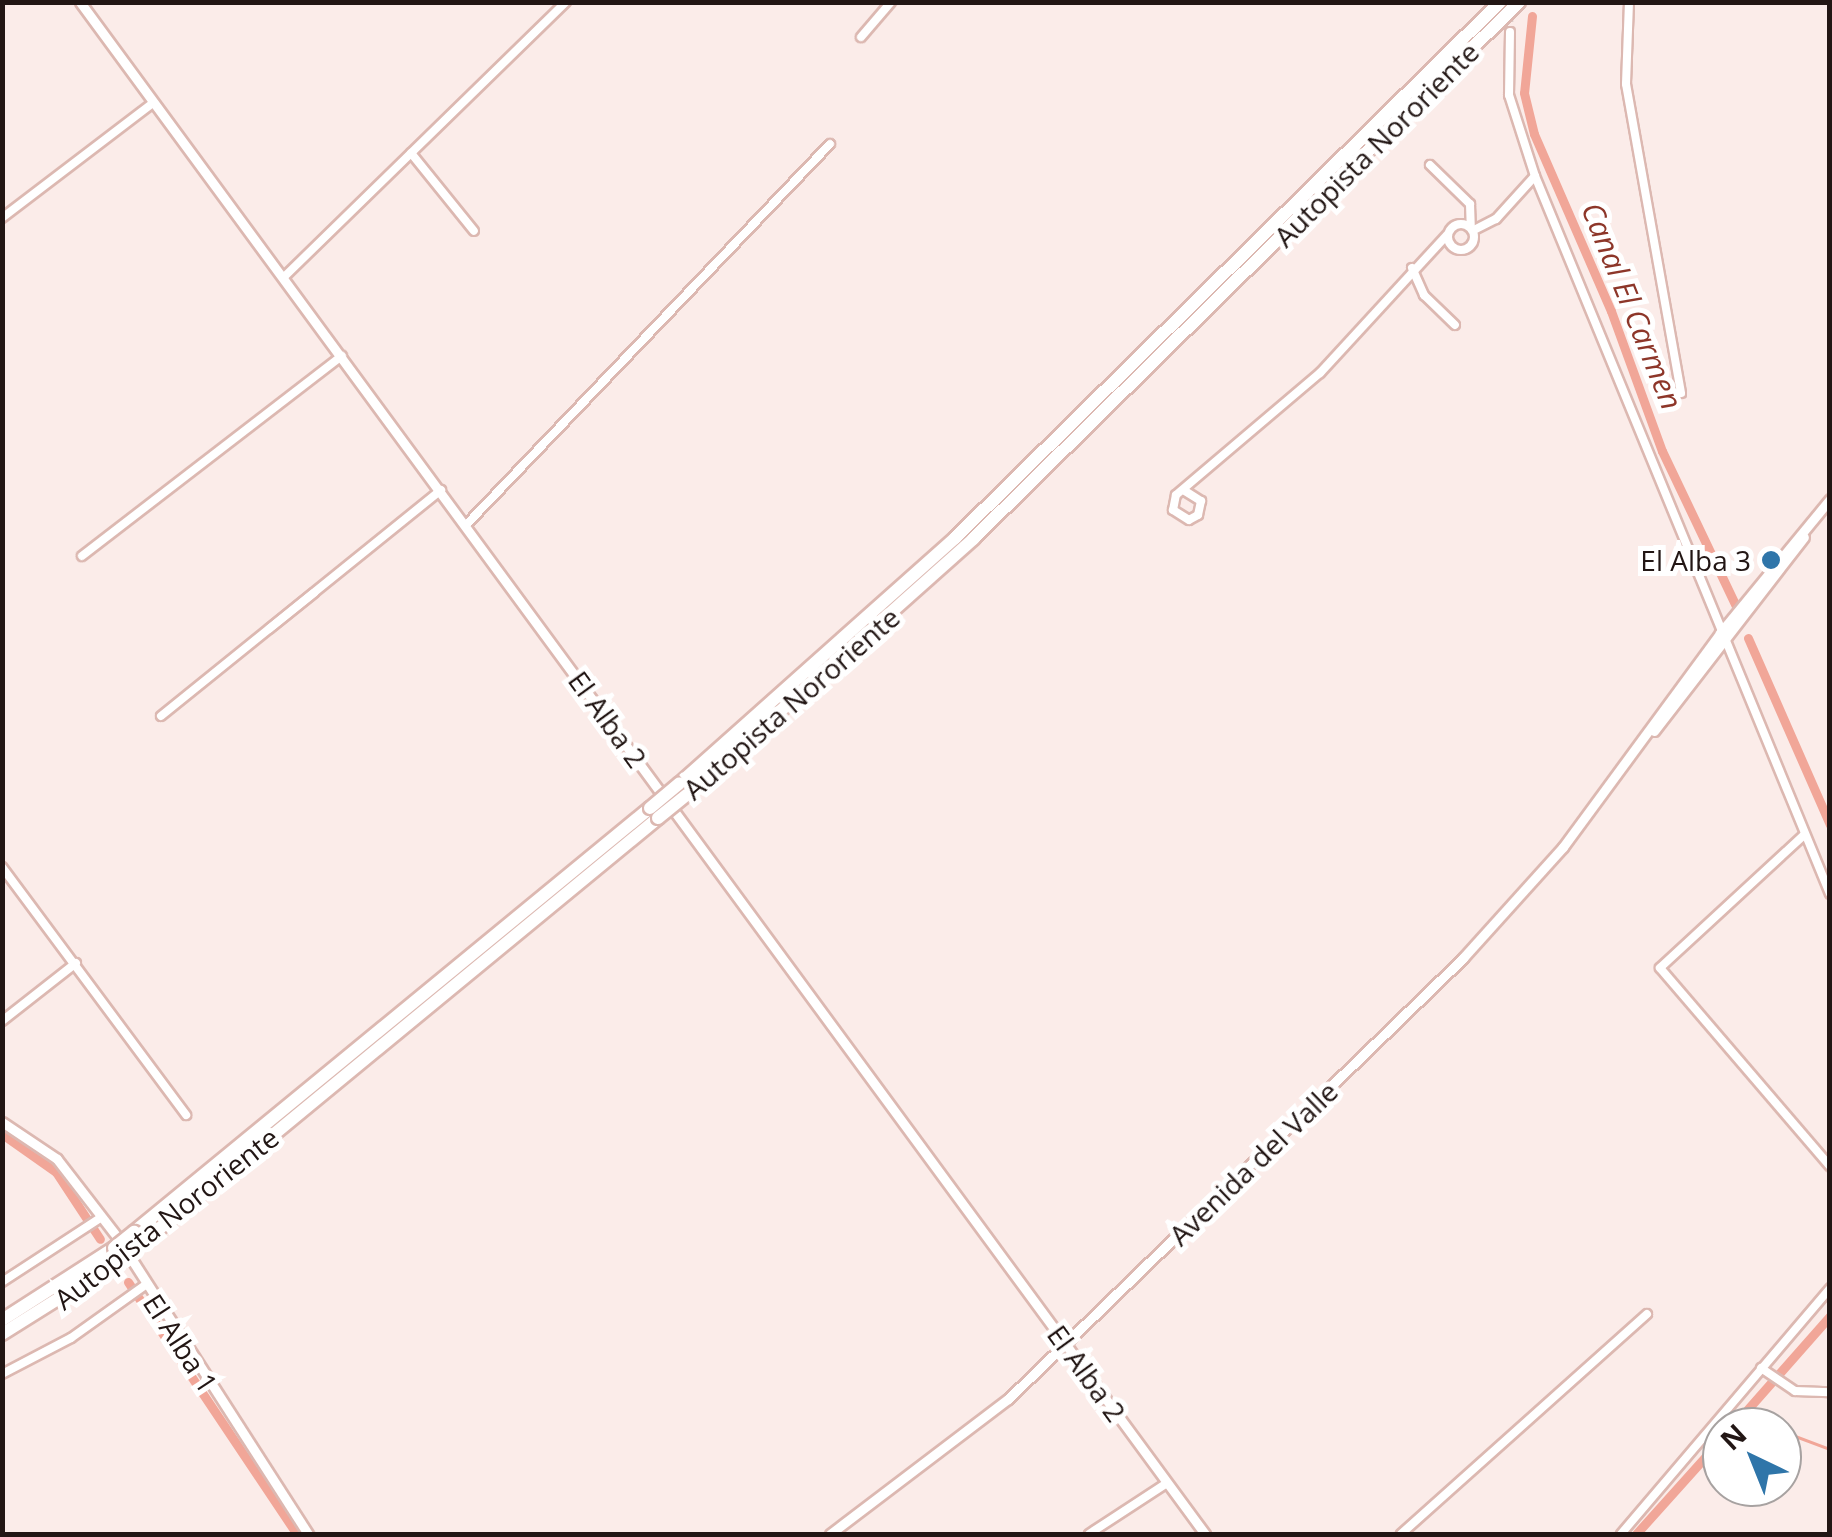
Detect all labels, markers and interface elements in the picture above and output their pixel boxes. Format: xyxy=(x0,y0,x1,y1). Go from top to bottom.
street label: Autopista Nororiente xyxy=(1267,35,1485,253)
water label: Canal El Carmen xyxy=(1574,197,1690,415)
place label: El Alba 3 xyxy=(1640,543,1751,577)
marker: El Alba 3 xyxy=(1760,549,1782,571)
street label: Autopista Nororiente xyxy=(676,600,906,806)
street label: El Alba 2 xyxy=(562,664,654,774)
street label: Avenida del Valle xyxy=(1162,1074,1344,1252)
street label: Autopista Nororiente xyxy=(47,1120,285,1316)
street label: El Alba 1 xyxy=(137,1287,225,1399)
street label: El Alba 2 xyxy=(1041,1318,1133,1428)
north arrow xyxy=(1702,1407,1802,1507)
text: N xyxy=(1712,1415,1754,1458)

